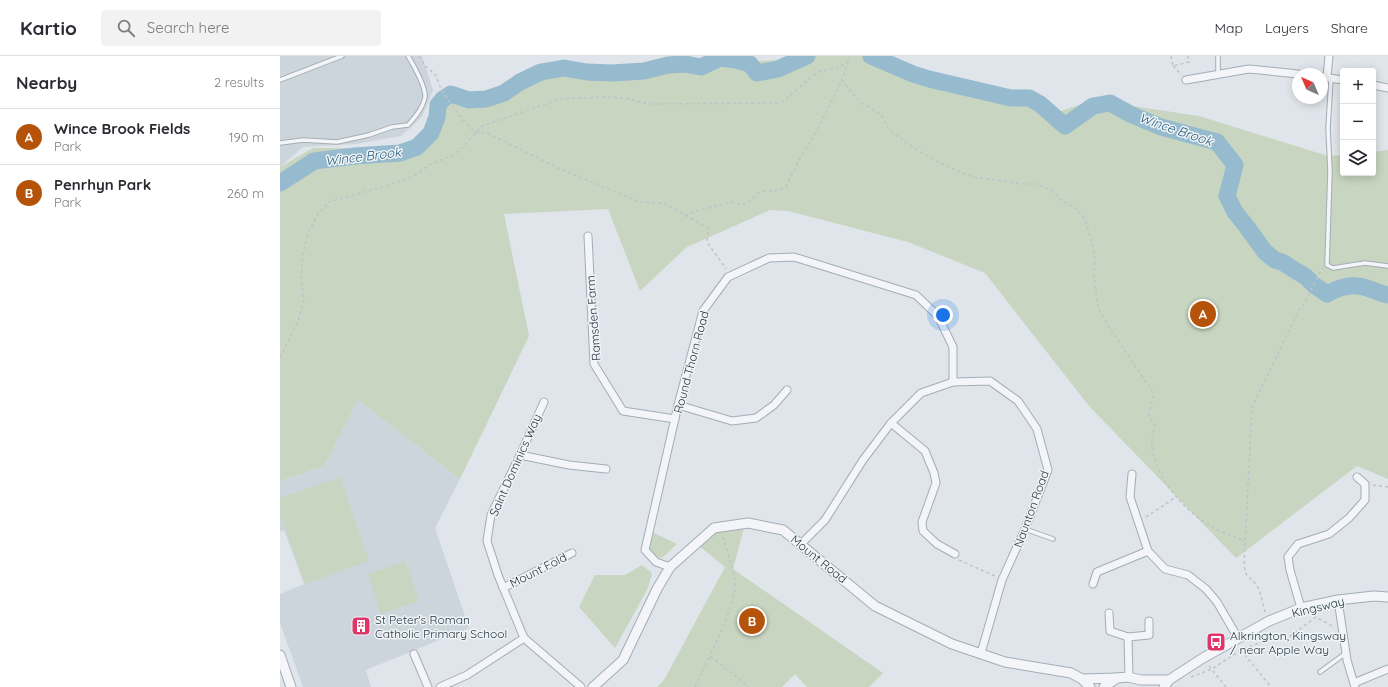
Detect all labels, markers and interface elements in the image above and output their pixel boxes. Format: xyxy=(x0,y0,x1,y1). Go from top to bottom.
search box xyxy=(101,10,381,46)
text: Kartio xyxy=(20,16,77,40)
icon: search xyxy=(115,17,137,39)
text: Search here xyxy=(147,18,230,37)
text: Map xyxy=(1214,19,1243,37)
text: Layers xyxy=(1265,19,1309,37)
text: Share xyxy=(1331,19,1368,37)
north arrow xyxy=(1292,68,1328,104)
map controls xyxy=(1340,68,1376,176)
button: + xyxy=(1340,68,1376,104)
text: Nearby xyxy=(16,72,77,93)
text: 2 results xyxy=(214,74,264,90)
button: − xyxy=(1340,104,1376,140)
water label: Wince Brook xyxy=(1137,109,1216,149)
text: Wince Brook Fields xyxy=(54,119,190,138)
text: A xyxy=(25,129,33,145)
text: 190 m xyxy=(229,129,264,145)
text: Park xyxy=(54,138,82,154)
button: layers xyxy=(1340,140,1376,176)
water label: Wince Brook xyxy=(324,143,403,169)
text: Penrhyn Park xyxy=(54,175,151,194)
text: B xyxy=(25,185,33,201)
text: 260 m xyxy=(227,185,264,201)
text: Park xyxy=(54,194,82,210)
street label: Ramsden Farm xyxy=(583,275,603,361)
pin: A xyxy=(1190,299,1216,329)
your location xyxy=(933,305,953,325)
street label: Round Thorn Road xyxy=(670,309,712,415)
street label: Saint Dominics Way xyxy=(486,411,544,519)
street label: Naunton Road xyxy=(1010,468,1052,550)
street label: Mount Road xyxy=(788,532,850,586)
street label: Mount Fold xyxy=(507,549,569,591)
street label: Kingsway xyxy=(1290,593,1346,621)
pin: B xyxy=(739,606,765,636)
place label: St Peter's Roman Catholic Primary School xyxy=(375,612,507,641)
building icon: St Peter's Roman Catholic Primary School xyxy=(350,615,372,637)
place label: Alkrington, Kingsway / near Apple Way xyxy=(1230,628,1346,657)
bus stop icon: Alkrington, Kingsway / near Apple Way xyxy=(1205,631,1227,653)

